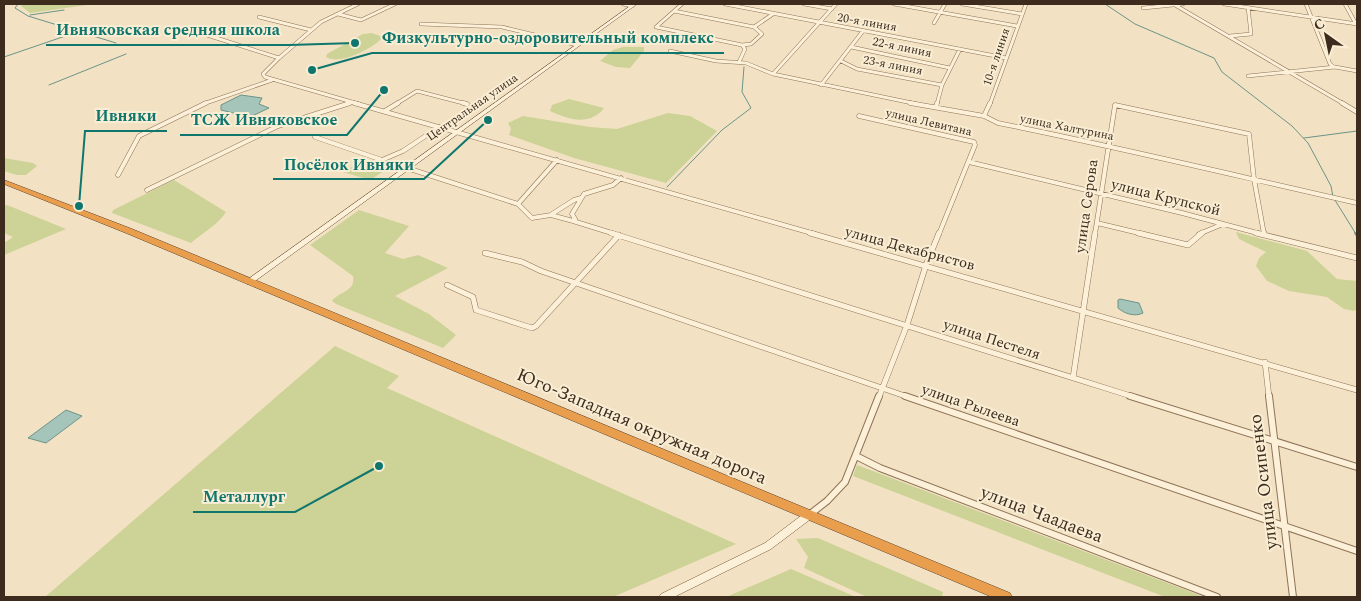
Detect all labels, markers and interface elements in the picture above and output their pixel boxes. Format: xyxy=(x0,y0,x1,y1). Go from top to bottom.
street label: 20-я линия xyxy=(836,8,898,37)
north arrow xyxy=(1301,10,1351,60)
text: С xyxy=(1309,13,1329,36)
callout: Ивняковская средняя школа xyxy=(46,14,289,45)
text: Ивняковская средняя школа xyxy=(56,18,281,42)
callout: Физкультурно-оздоровительный комплекс xyxy=(372,22,724,53)
text: Физкультурно-оздоровительный комплекс xyxy=(382,26,714,50)
street label: 10-я линия xyxy=(978,26,1015,89)
street label: 22-я линия xyxy=(870,32,933,63)
street label: 23-я линия xyxy=(861,50,924,81)
street label: Центральная улица xyxy=(423,69,522,146)
callout: Ивняки xyxy=(85,100,167,131)
street label: улица Левитана xyxy=(883,103,974,142)
text: Ивняки xyxy=(95,104,157,128)
callout: ТСЖ Ивняковское xyxy=(180,104,347,135)
text: ТСЖ Ивняковское xyxy=(191,108,337,132)
street label: улица Халтурина xyxy=(1017,109,1116,146)
callout: Посёлок Ивняки xyxy=(273,148,424,179)
text: Посёлок Ивняки xyxy=(284,153,414,177)
street label: улица Серова xyxy=(1068,157,1105,255)
street label: улица Крупской xyxy=(1108,173,1223,222)
street label: улица Декабристов xyxy=(841,220,978,277)
street label: улица Пестеля xyxy=(939,313,1043,366)
street label: Юго-Западная окружная дорога xyxy=(512,361,771,492)
street label: улица Рылеева xyxy=(918,378,1024,433)
street label: улица Осипенко xyxy=(1242,413,1285,552)
street label: улица Чаадаева xyxy=(976,478,1107,550)
callout: Металлург xyxy=(193,481,295,512)
text: Металлург xyxy=(203,485,286,509)

